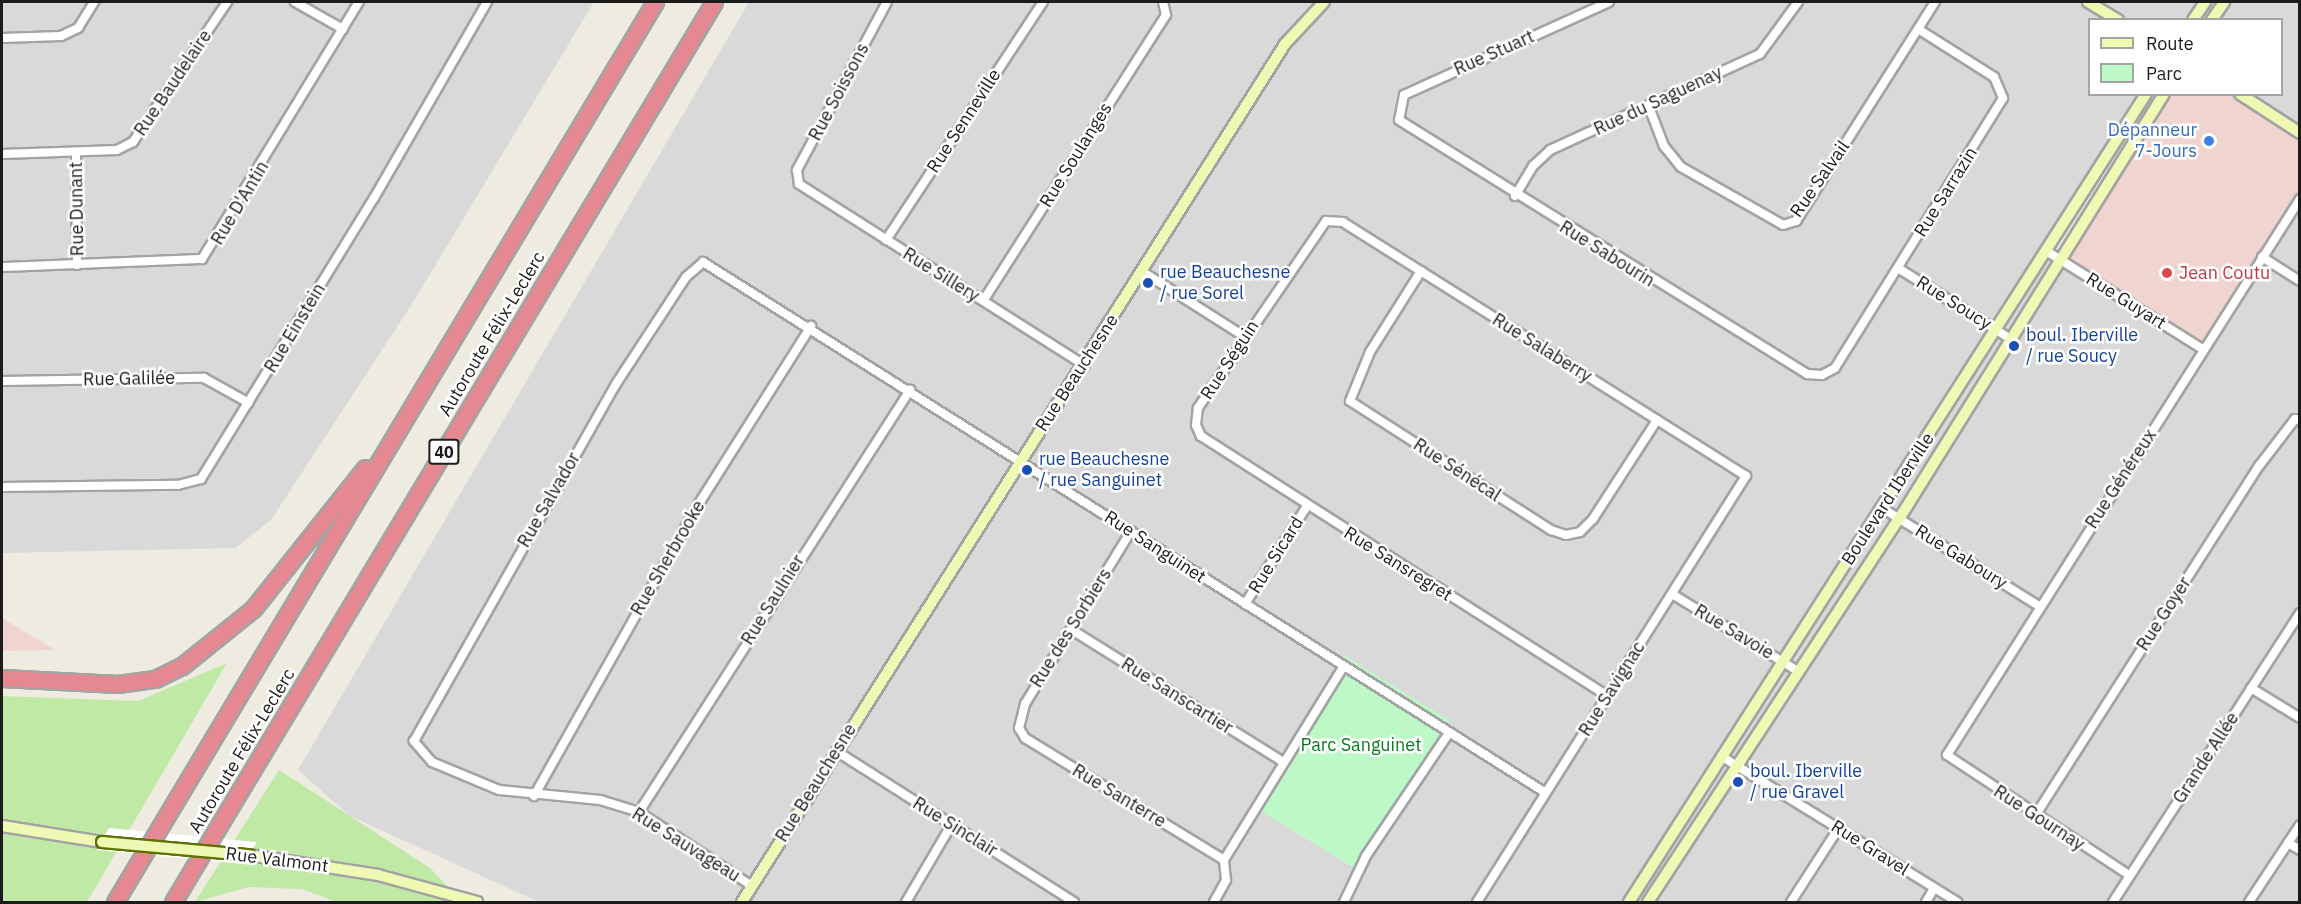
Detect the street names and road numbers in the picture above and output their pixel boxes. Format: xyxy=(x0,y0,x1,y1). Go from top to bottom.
street label: Rue Baudelaire xyxy=(130,26,216,140)
street label: Rue Stuart xyxy=(1451,26,1537,80)
street label: Rue Soissons xyxy=(804,40,874,144)
street label: Rue du Saguenay xyxy=(1590,62,1726,140)
street label: Rue Senneville xyxy=(922,65,1006,177)
street label: Rue Soulanges xyxy=(1035,99,1117,211)
street label: Rue Salvail xyxy=(1786,137,1854,221)
street label: Rue Sarrazin xyxy=(1910,143,1982,241)
street label: Rue D'Antin xyxy=(207,157,273,249)
street label: Rue Dunant xyxy=(65,162,89,256)
street label: Rue Sabourin xyxy=(1555,216,1659,292)
street label: Rue Sillery xyxy=(899,243,983,307)
street label: Autoroute Félix-Leclerc xyxy=(434,248,550,420)
street label: Rue Guyart xyxy=(2082,268,2170,334)
street label: Rue Soucy xyxy=(1912,271,1996,335)
street label: Rue Einstein xyxy=(260,279,330,377)
street label: Rue Salaberry xyxy=(1488,309,1596,387)
street label: Rue Beauchesne xyxy=(1031,310,1123,436)
street label: Rue Séguin xyxy=(1196,316,1264,404)
street label: Rue Galilée xyxy=(83,367,175,391)
street label: Rue Généreux xyxy=(2081,425,2161,533)
street label: Boulevard Iberville xyxy=(1837,429,1939,569)
street label: Rue Sénécal xyxy=(1409,434,1505,506)
road number: 40 xyxy=(428,439,460,465)
street label: Rue Salvador xyxy=(513,449,585,551)
street label: Rue Sherbrooke xyxy=(626,497,710,619)
street label: Rue Sanguinet xyxy=(1100,506,1210,588)
street label: Rue Sicard xyxy=(1244,513,1308,597)
street label: Rue Gaboury xyxy=(1911,520,2011,594)
street label: Rue Sansregret xyxy=(1340,522,1456,606)
street label: Rue Saulnier xyxy=(737,551,809,649)
street label: Rue des Sorbiers xyxy=(1026,564,1116,692)
street label: Rue Goyer xyxy=(2132,573,2196,655)
street label: Rue Savoie xyxy=(1690,600,1778,664)
street label: Rue Savignac xyxy=(1574,638,1650,740)
street label: Rue Sanscartier xyxy=(1117,653,1237,739)
street label: Autoroute Félix-Leclerc xyxy=(184,665,300,837)
street label: Grande Allée xyxy=(2168,708,2244,808)
street label: Rue Beauchesne xyxy=(771,720,861,846)
street label: Rue Santerre xyxy=(1068,760,1170,832)
street label: Rue Gournay xyxy=(1989,781,2089,855)
street label: Rue Sinclair xyxy=(909,792,1001,862)
street label: Rue Sauvageau xyxy=(628,803,744,887)
street label: Rue Gravel xyxy=(1827,816,1913,880)
street label: Rue Valmont xyxy=(224,843,330,877)

